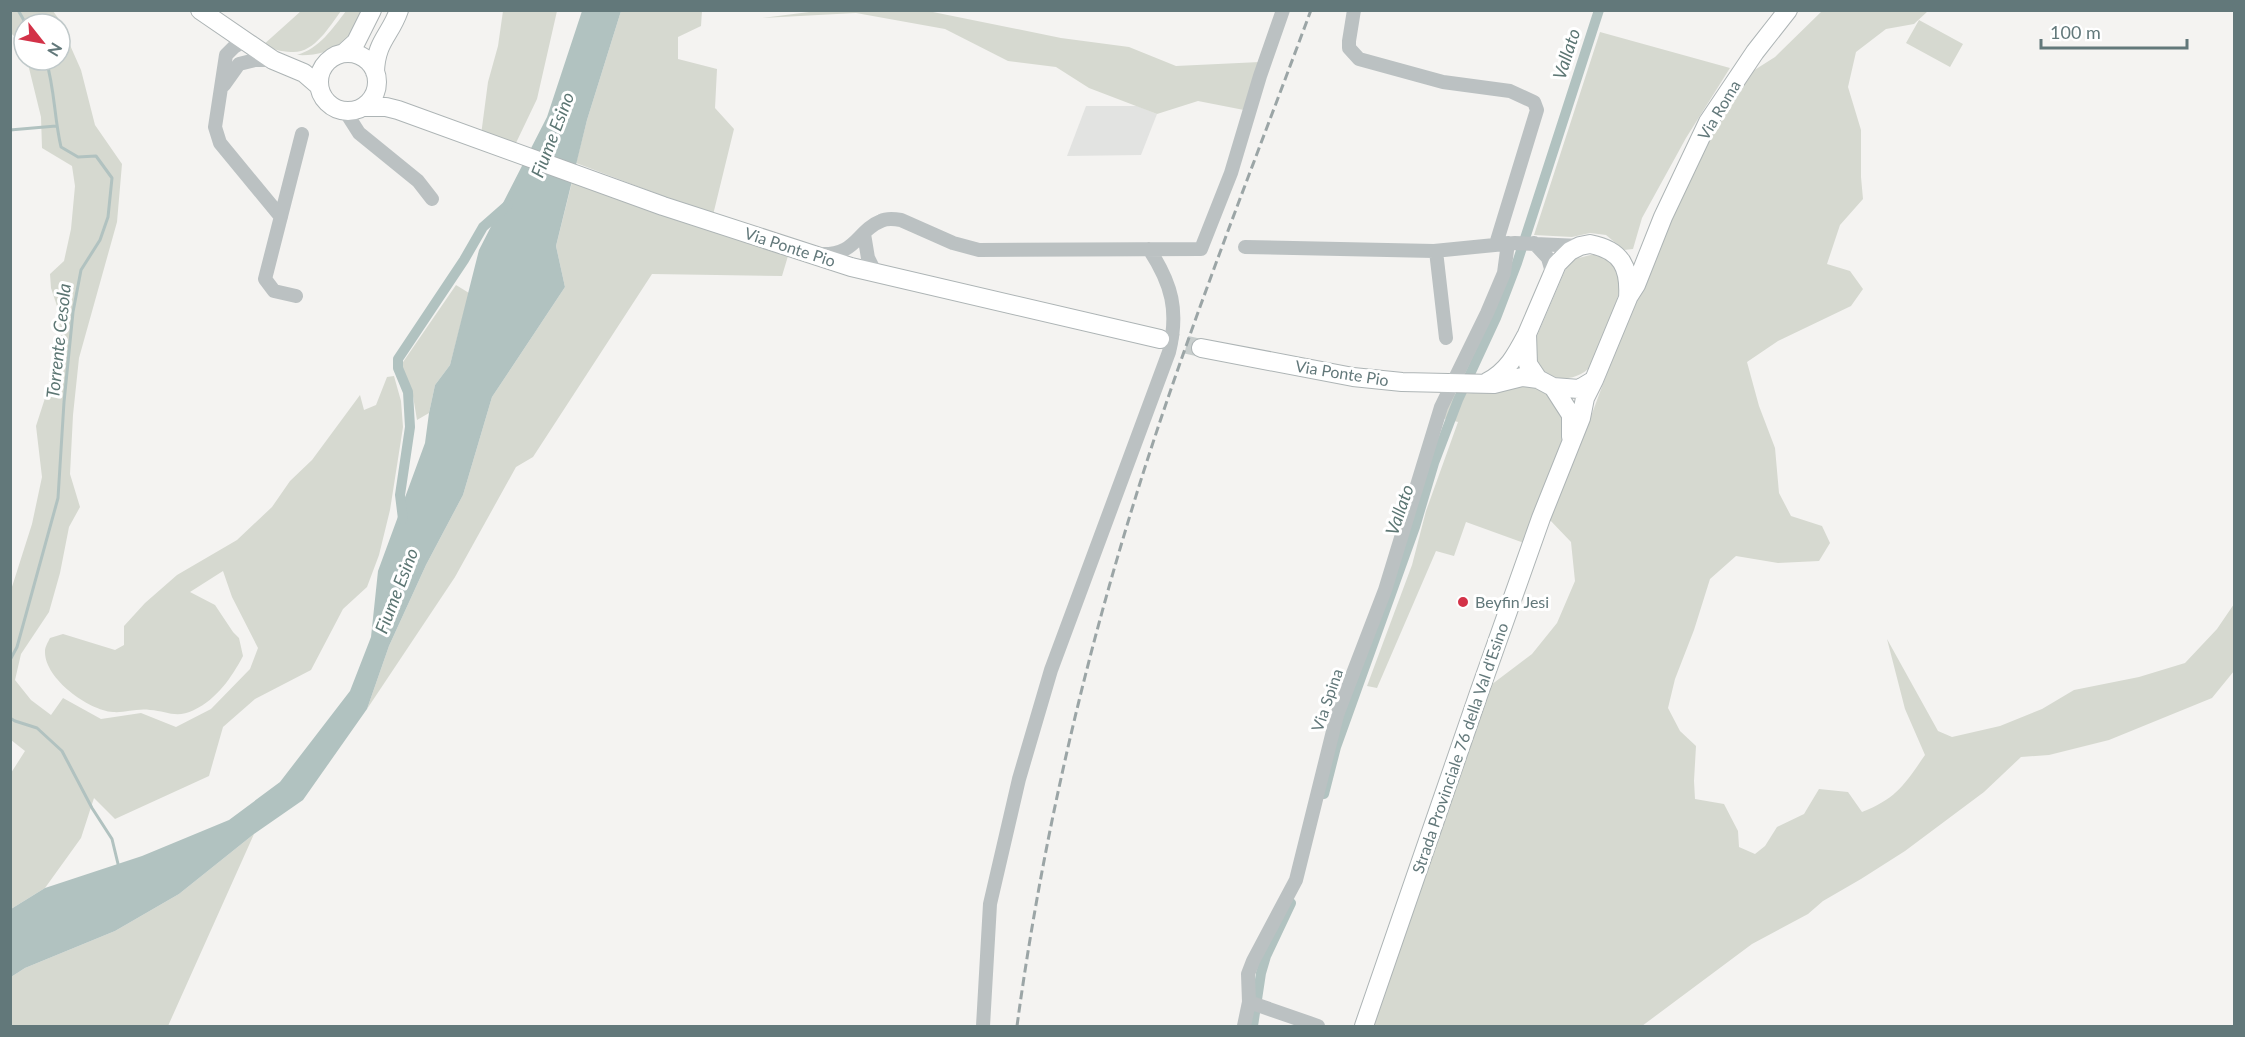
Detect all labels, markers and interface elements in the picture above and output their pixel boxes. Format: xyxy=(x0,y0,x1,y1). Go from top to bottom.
north arrow xyxy=(12,12,72,72)
scale bar xyxy=(2041,12,2186,50)
text: 100 m xyxy=(2050,21,2101,43)
water label: Vallato xyxy=(1548,26,1585,82)
text: N xyxy=(44,40,67,60)
street label: Via Roma xyxy=(1693,76,1744,143)
water label: Fiume Esino xyxy=(526,89,578,181)
street label: Via Ponte Pio xyxy=(742,223,838,270)
water label: Torrente Cesola xyxy=(41,282,75,400)
street label: Via Ponte Pio xyxy=(1294,356,1390,389)
water label: Vallato xyxy=(1380,481,1418,538)
water label: Fiume Esino xyxy=(370,545,422,637)
place label: Beyfin Jesi xyxy=(1475,592,1549,611)
marker: Beyfin Jesi xyxy=(1456,595,1470,609)
street label: Strada Provinciale 76 della Val d'Esino xyxy=(1408,620,1511,876)
street label: Via Spina xyxy=(1307,666,1346,734)

